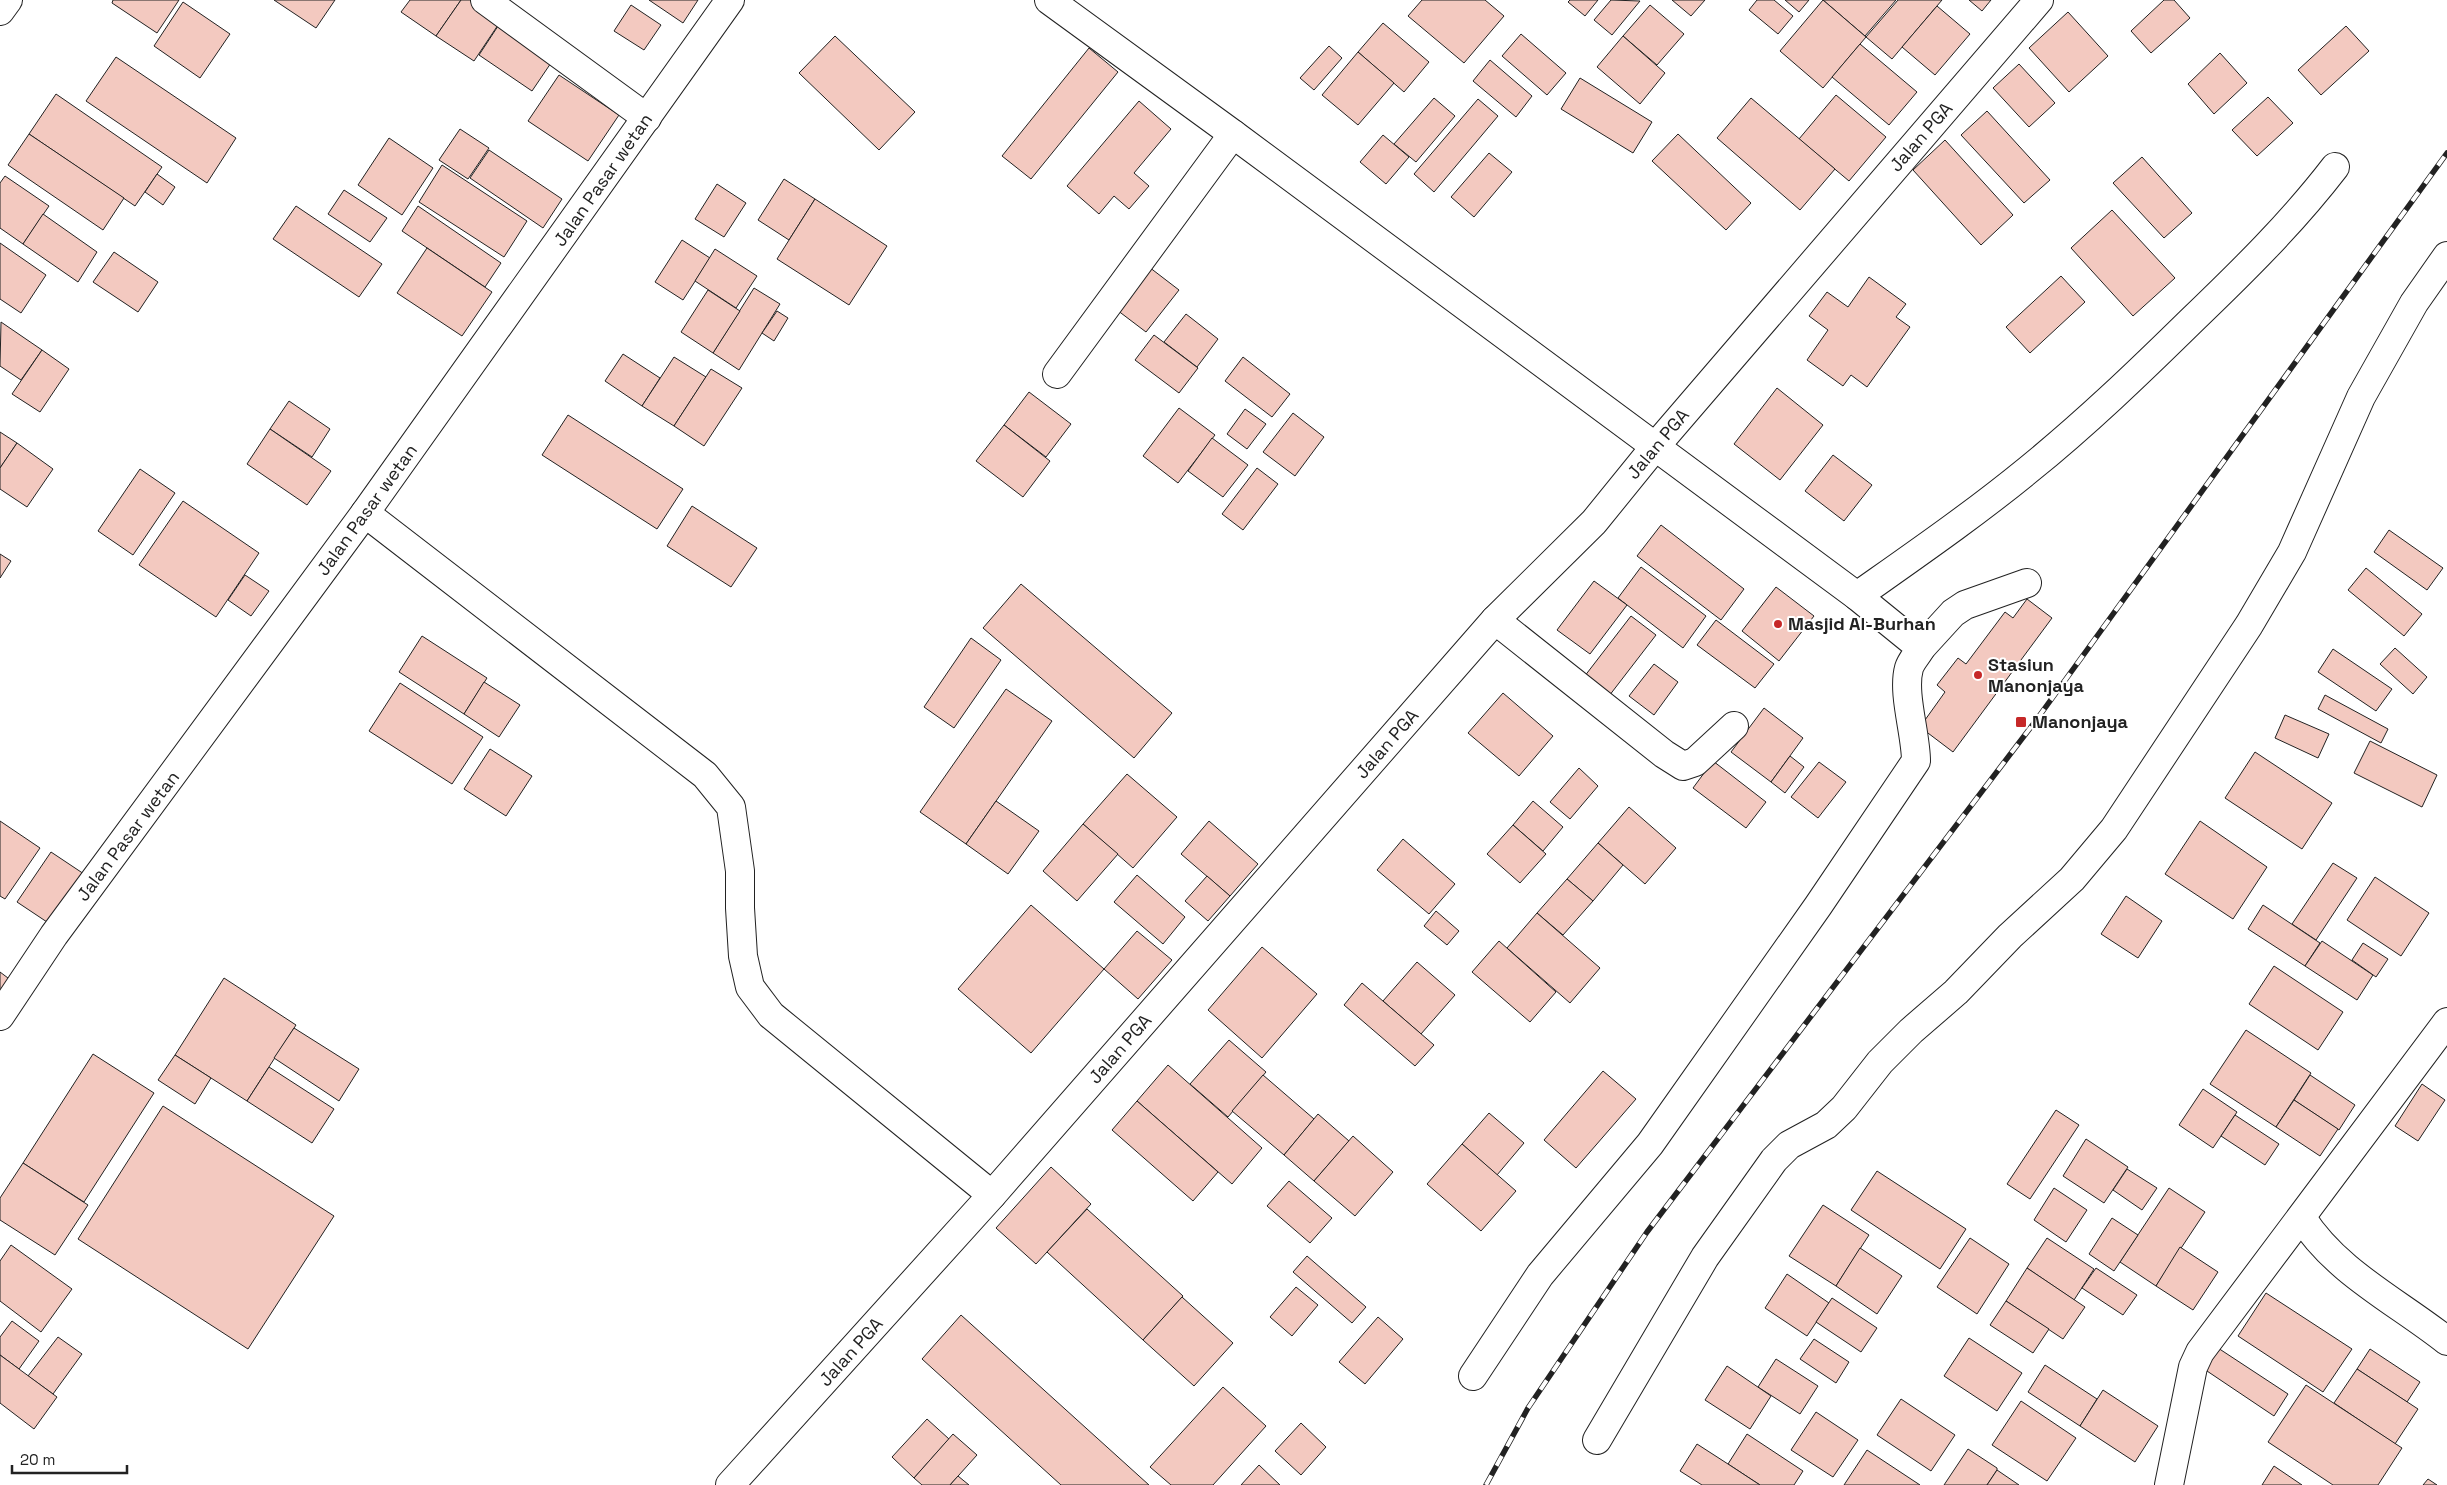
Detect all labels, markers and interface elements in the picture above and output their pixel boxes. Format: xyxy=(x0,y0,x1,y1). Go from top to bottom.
street label: Jalan PGA xyxy=(1884,97,1957,176)
street label: Jalan Pasar wetan xyxy=(548,109,657,251)
street label: Jalan PGA xyxy=(1621,404,1694,484)
street label: Jalan Pasar wetan xyxy=(311,439,422,580)
place label: Masjid Al-Burhan xyxy=(1788,612,1936,635)
marker: Masjid Al-Burhan xyxy=(1772,618,1784,630)
place label: Stasiun Manonjaya xyxy=(1988,653,2085,697)
marker: Stasiun Manonjaya xyxy=(1972,669,1984,681)
street label: Jalan PGA xyxy=(1350,704,1423,783)
place label: Manonjaya xyxy=(2032,710,2129,733)
marker: Manonjaya xyxy=(2014,715,2028,729)
street label: Jalan Pasar wetan xyxy=(71,766,184,905)
street label: Jalan PGA xyxy=(1083,1009,1156,1088)
street label: Jalan PGA xyxy=(814,1312,888,1391)
scale bar xyxy=(12,1442,128,1474)
text: 20 m xyxy=(20,1450,55,1469)

